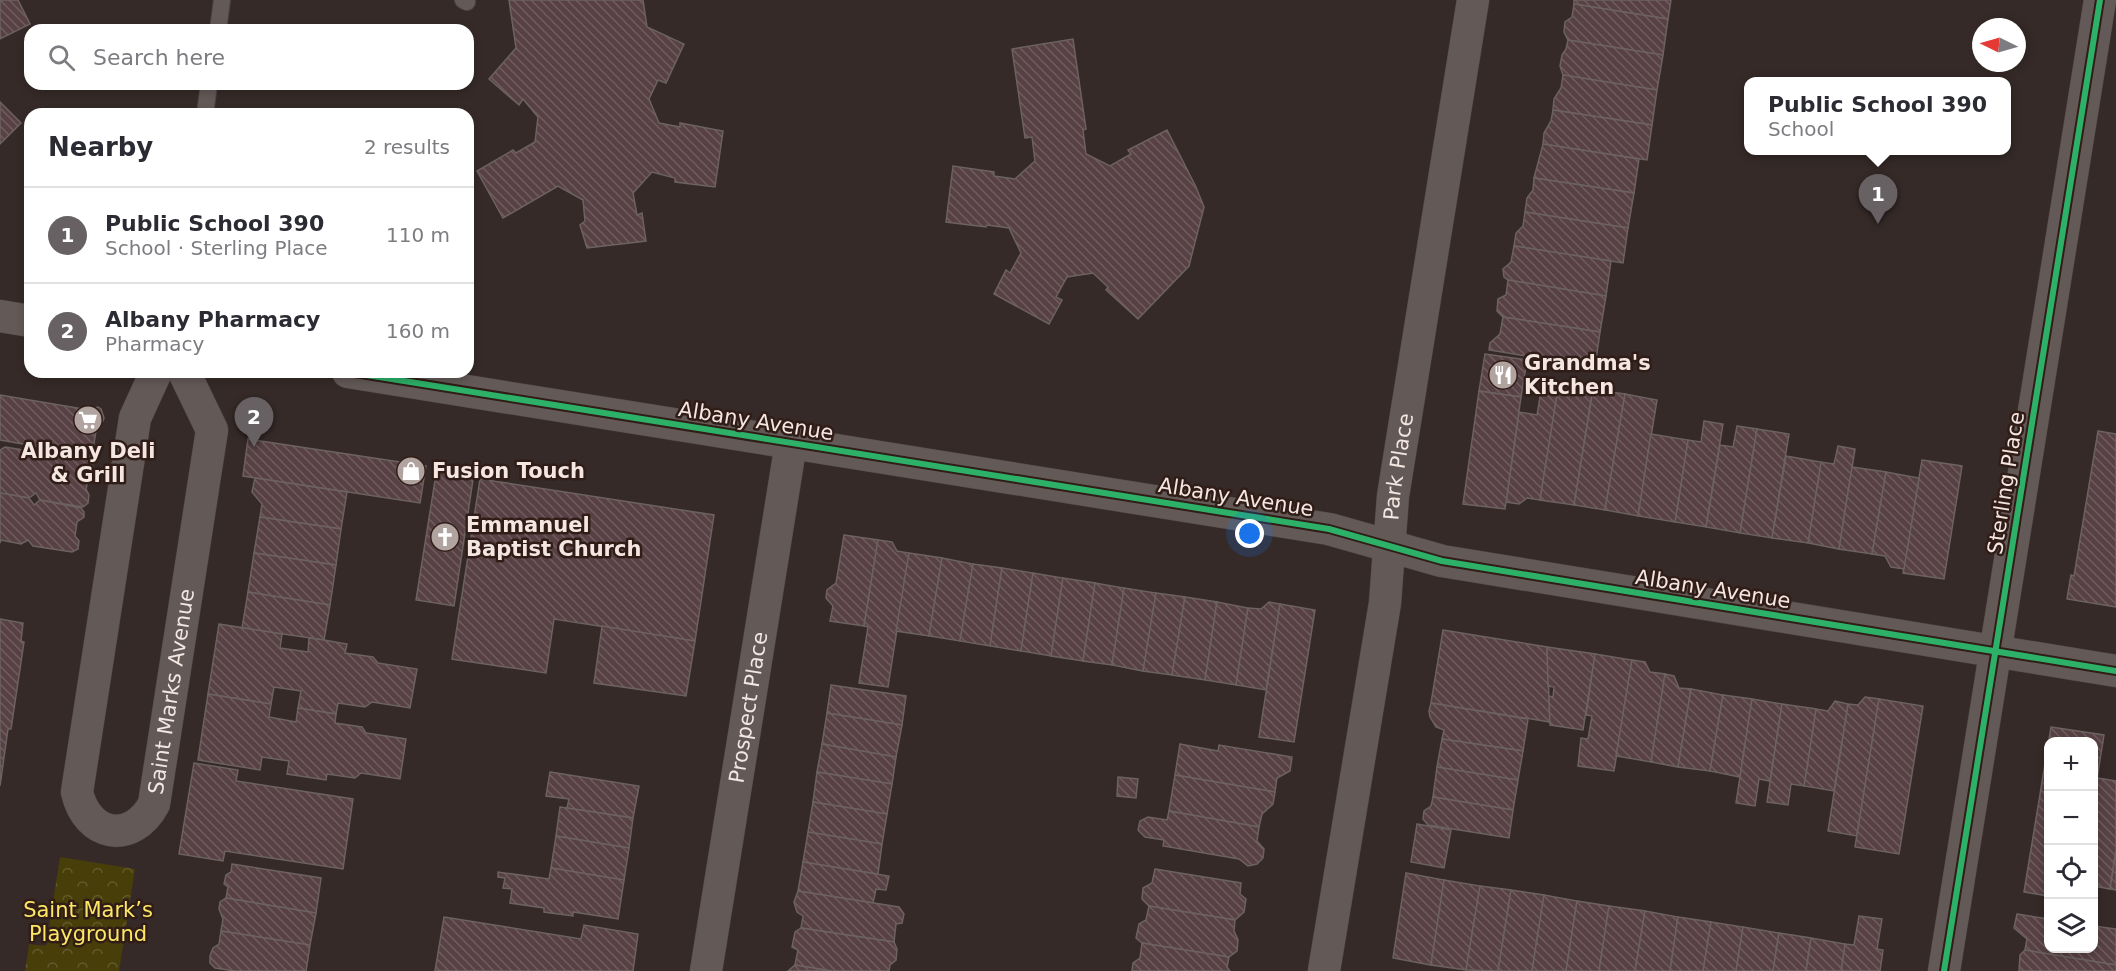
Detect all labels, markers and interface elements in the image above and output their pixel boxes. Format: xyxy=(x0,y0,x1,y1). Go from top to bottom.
north arrow xyxy=(1972,18,2026,72)
search box xyxy=(24,24,474,90)
icon: search xyxy=(45,41,78,74)
text: Search here xyxy=(93,45,225,70)
popup xyxy=(1744,77,2011,155)
text: Public School 390 xyxy=(1768,92,1987,117)
text: School xyxy=(1768,117,1834,141)
text: Nearby xyxy=(48,132,153,162)
text: 2 results xyxy=(364,135,450,159)
pin: 1 xyxy=(1858,174,1898,224)
text: Public School 390 xyxy=(105,211,324,236)
text: 1 xyxy=(61,223,74,247)
text: 110 m xyxy=(386,223,450,247)
text: School · Sterling Place xyxy=(105,236,328,260)
text: Albany Pharmacy xyxy=(105,307,320,332)
text: 2 xyxy=(61,319,74,343)
text: 160 m xyxy=(386,319,450,343)
text: Pharmacy xyxy=(105,332,204,356)
place label: Grandma's Kitchen xyxy=(1524,351,1651,399)
restaurant icon: Grandma's Kitchen xyxy=(1487,359,1519,391)
street label: Albany Avenue xyxy=(677,397,835,445)
pin: 2 xyxy=(234,398,274,447)
supermarket icon: Albany Deli & Grill xyxy=(72,404,104,436)
street label: Sterling Place xyxy=(1983,410,2029,556)
street label: Park Place xyxy=(1379,411,1418,521)
place label: Albany Deli & Grill xyxy=(21,439,155,487)
shop icon: Fusion Touch xyxy=(395,455,427,487)
place label: Fusion Touch xyxy=(432,459,585,483)
street label: Albany Avenue xyxy=(1157,473,1315,521)
place label: Emmanuel Baptist Church xyxy=(466,513,641,561)
your location xyxy=(1235,519,1264,548)
church icon: Emmanuel Baptist Church xyxy=(429,521,461,553)
street label: Albany Avenue xyxy=(1634,565,1792,613)
street label: Saint Marks Avenue xyxy=(144,587,199,796)
street label: Prospect Place xyxy=(724,630,772,785)
map controls xyxy=(2044,737,2098,953)
button: + xyxy=(2044,737,2098,791)
button: − xyxy=(2044,791,2098,845)
button: locate xyxy=(2044,845,2098,899)
park label: Saint Mark’s Playground xyxy=(23,898,153,946)
button: layers xyxy=(2044,899,2098,953)

